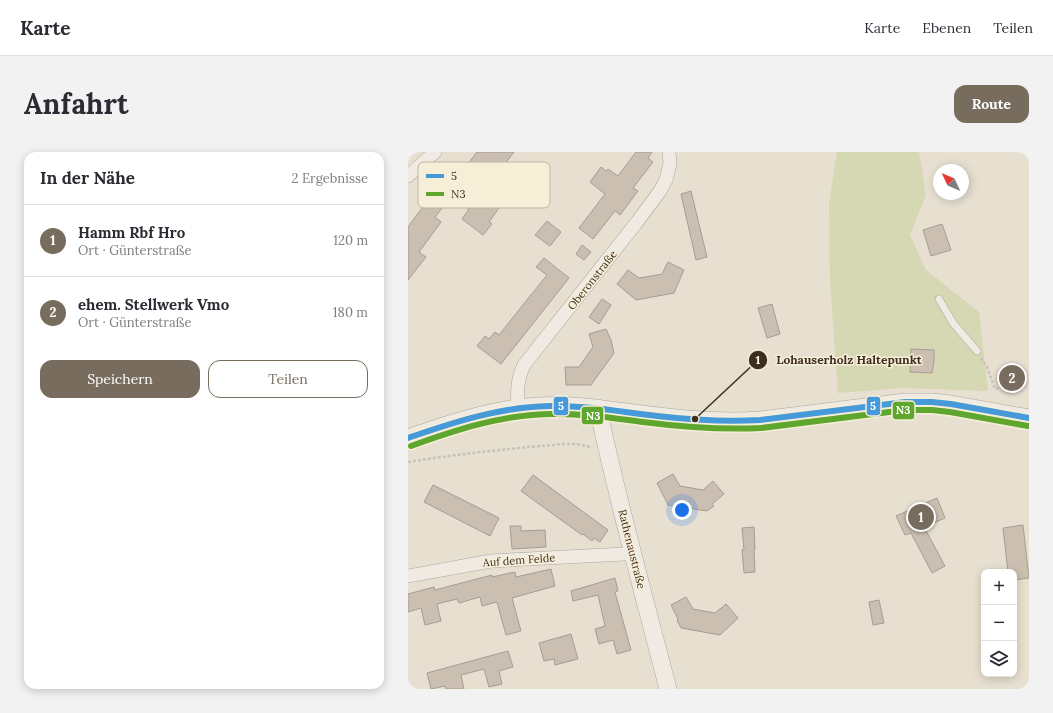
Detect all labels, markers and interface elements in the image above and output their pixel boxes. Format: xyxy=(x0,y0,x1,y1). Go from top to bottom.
text: Karte xyxy=(20,16,71,40)
text: Karte xyxy=(864,19,900,37)
text: Ebenen xyxy=(922,19,971,37)
text: Teilen xyxy=(993,19,1033,37)
button: Route xyxy=(954,85,1029,123)
text: Anfahrt xyxy=(24,86,128,122)
legend xyxy=(418,162,550,208)
north arrow xyxy=(933,164,969,200)
text: In der Nähe xyxy=(40,167,135,189)
text: 5 xyxy=(451,169,457,183)
text: 2 Ergebnisse xyxy=(292,170,368,187)
text: N3 xyxy=(451,187,466,201)
text: Hamm Rbf Hro xyxy=(78,223,185,242)
text: 1 xyxy=(50,232,56,249)
text: 120 m xyxy=(333,232,368,249)
text: Ort · Günterstraße xyxy=(78,242,192,259)
street label: Oberonstraße xyxy=(564,247,620,313)
text: ehem. Stellwerk Vmo xyxy=(78,295,229,314)
text: 2 xyxy=(50,304,56,321)
text: 180 m xyxy=(333,304,368,321)
text: Ort · Günterstraße xyxy=(78,314,192,331)
callout: Lohauserholz Haltepunkt xyxy=(748,348,930,372)
text: 1 xyxy=(756,352,761,367)
text: Lohauserholz Haltepunkt xyxy=(776,352,923,367)
button: Speichern xyxy=(40,360,200,398)
button: Teilen xyxy=(208,360,368,398)
pin: 2 xyxy=(999,363,1025,393)
line badge: 5 xyxy=(553,396,569,416)
line badge: 5 xyxy=(866,396,881,416)
text: 5 xyxy=(558,399,564,413)
text: 5 xyxy=(870,399,876,413)
line badge: N3 xyxy=(892,401,915,420)
text: N3 xyxy=(896,403,910,417)
line badge: N3 xyxy=(581,406,604,425)
text: N3 xyxy=(586,409,600,423)
your location xyxy=(672,500,692,520)
pin: 1 xyxy=(908,502,934,532)
street label: Rathenaustraße xyxy=(615,508,649,590)
street label: Auf dem Felde xyxy=(481,550,556,570)
map controls xyxy=(981,569,1017,677)
button: + xyxy=(981,569,1017,605)
button: − xyxy=(981,605,1017,641)
button: layers xyxy=(981,641,1017,677)

